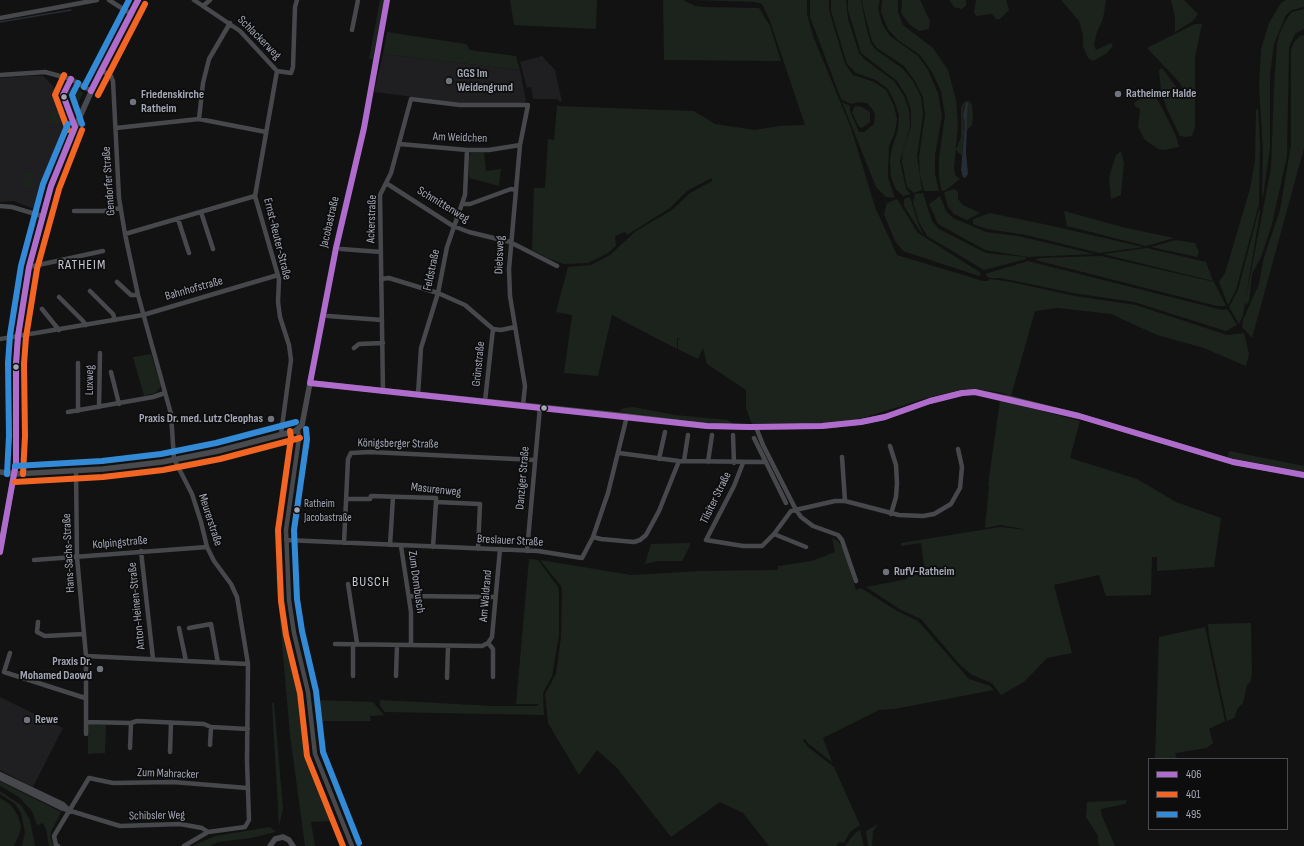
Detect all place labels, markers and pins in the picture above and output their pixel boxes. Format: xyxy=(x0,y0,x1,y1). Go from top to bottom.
place label: GGS Im Weidengrund xyxy=(457,67,513,95)
marker: GGS Im Weidengrund xyxy=(444,76,454,86)
place label: Ratheimer Halde xyxy=(1126,87,1196,101)
place label: Friedenskirche Ratheim xyxy=(141,88,204,116)
marker: Ratheimer Halde xyxy=(1113,89,1123,99)
unlabelled marker xyxy=(59,92,69,102)
marker: Friedenskirche Ratheim xyxy=(128,97,138,107)
unlabelled marker xyxy=(11,362,21,372)
unlabelled marker xyxy=(539,403,549,413)
place label: Praxis Dr. med. Lutz Cleophas xyxy=(139,412,263,426)
marker: Praxis Dr. med. Lutz Cleophas xyxy=(266,414,276,424)
place label: Ratheim Jacobastraße xyxy=(304,497,352,523)
marker: Ratheim Jacobastraße xyxy=(292,505,302,515)
place label: RufV-Ratheim xyxy=(894,565,954,579)
marker: RufV-Ratheim xyxy=(881,567,891,577)
place label: Praxis Dr. Mohamed Daowd xyxy=(20,655,92,683)
marker: Praxis Dr. Mohamed Daowd xyxy=(95,664,105,674)
place label: Rewe xyxy=(35,713,58,727)
marker: Rewe xyxy=(22,715,32,725)

